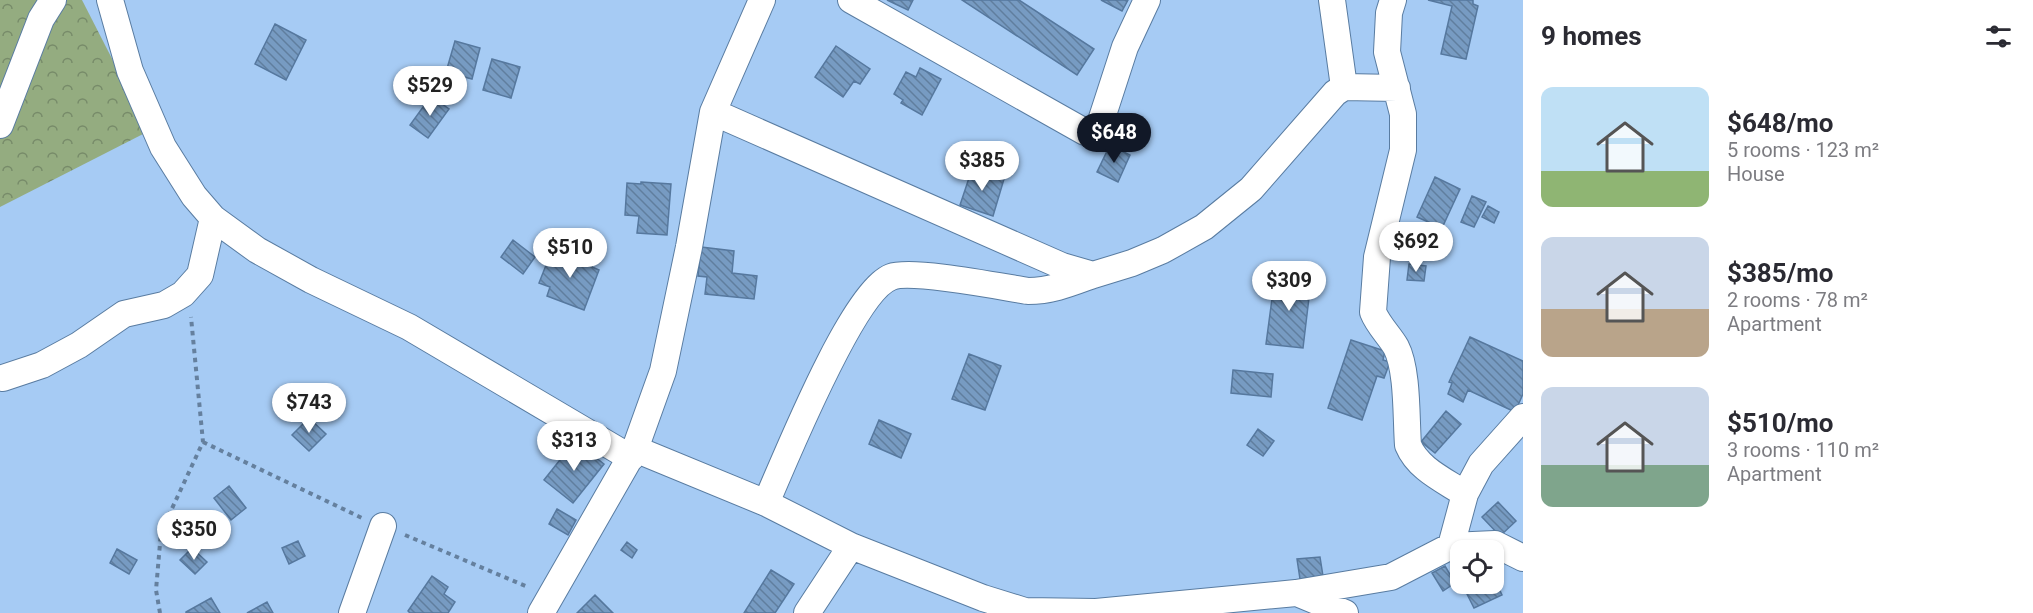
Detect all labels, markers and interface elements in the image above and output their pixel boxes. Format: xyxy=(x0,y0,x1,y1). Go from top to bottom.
icon: filters xyxy=(1982,20,2015,53)
text: 9 homes xyxy=(1541,21,1642,51)
pin: $529 xyxy=(394,66,466,117)
text: $529 xyxy=(407,73,453,97)
text: $648/mo xyxy=(1727,108,1834,138)
icon: home xyxy=(1589,111,1661,183)
pin: $648 xyxy=(1078,113,1150,164)
text: $648 xyxy=(1091,120,1137,144)
text: 5 rooms · 123 m² xyxy=(1727,138,1879,162)
pin: $385 xyxy=(946,141,1018,192)
text: $385 xyxy=(959,148,1005,172)
text: House xyxy=(1727,162,1785,186)
pin: $692 xyxy=(1380,222,1452,273)
pin: $510 xyxy=(534,228,606,279)
text: $692 xyxy=(1393,229,1439,253)
text: $510 xyxy=(547,235,593,259)
text: $385/mo xyxy=(1727,258,1834,288)
pin: $309 xyxy=(1253,261,1325,312)
icon: home xyxy=(1589,261,1661,333)
text: $309 xyxy=(1266,268,1312,292)
text: 2 rooms · 78 m² xyxy=(1727,288,1868,312)
text: Apartment xyxy=(1727,312,1822,336)
pin: $743 xyxy=(273,383,345,434)
text: $743 xyxy=(286,390,332,414)
text: $510/mo xyxy=(1727,408,1834,438)
icon: home xyxy=(1589,411,1661,483)
pin: $313 xyxy=(538,421,610,472)
text: $313 xyxy=(551,428,597,452)
text: 3 rooms · 110 m² xyxy=(1727,438,1879,462)
text: Apartment xyxy=(1727,462,1822,486)
pin: $350 xyxy=(158,510,230,561)
text: $350 xyxy=(171,517,217,541)
map controls xyxy=(1450,540,1504,594)
button: locate xyxy=(1450,540,1504,594)

